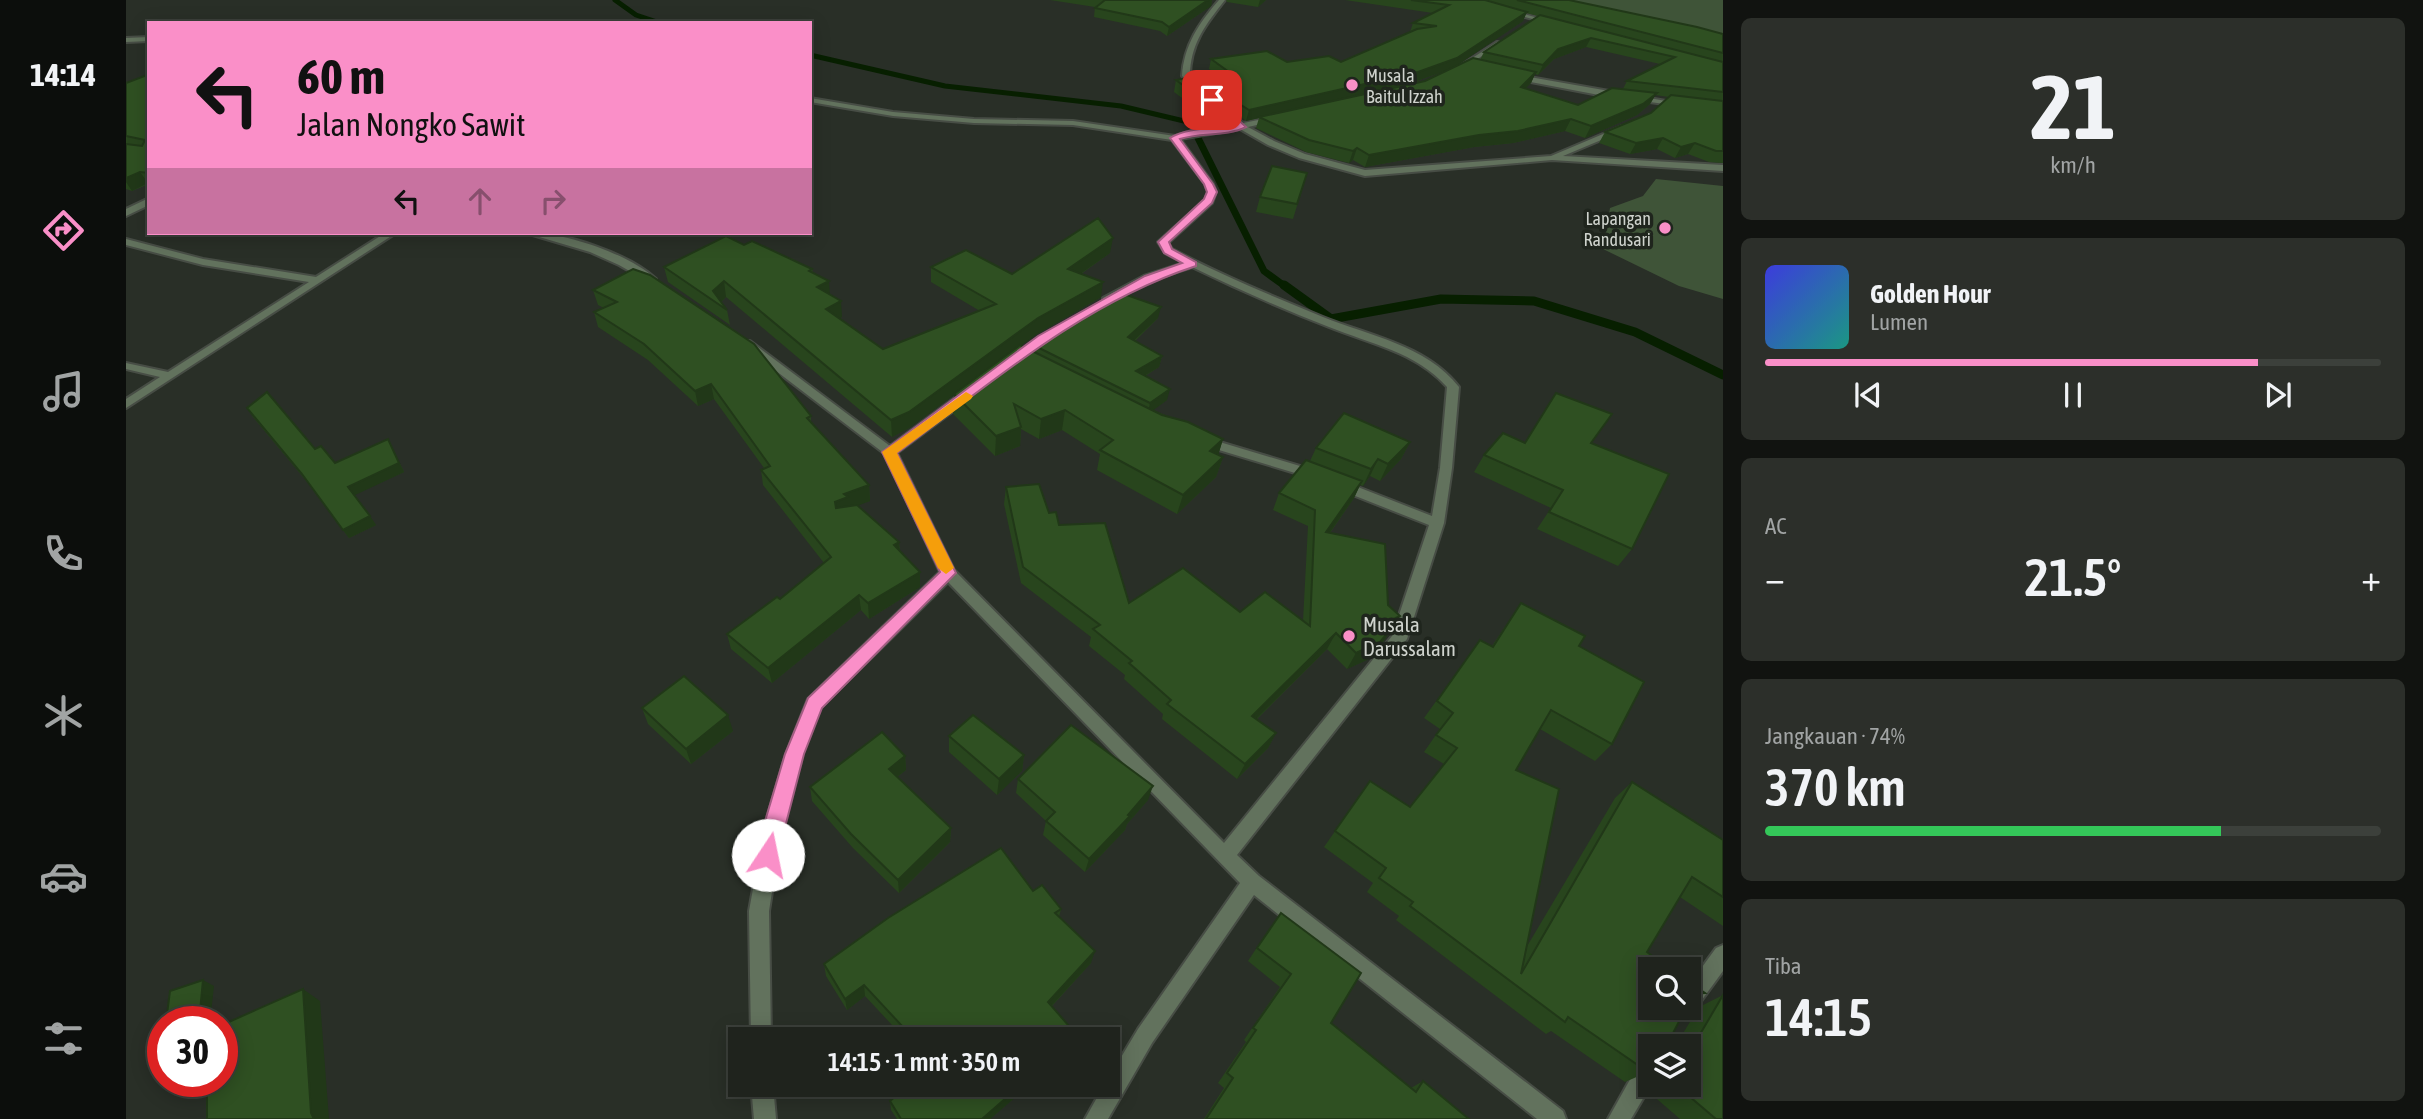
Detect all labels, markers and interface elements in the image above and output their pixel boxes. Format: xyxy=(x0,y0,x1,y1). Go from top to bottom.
text: 60 m xyxy=(297,48,385,104)
icon: left xyxy=(182,49,273,140)
text: 21 xyxy=(2030,54,2116,158)
text: 14:14 xyxy=(30,56,96,93)
place label: Musala Baitul Izzah xyxy=(1366,65,1443,107)
pin xyxy=(1182,70,1242,130)
marker: Musala Baitul Izzah xyxy=(1344,77,1360,93)
icon: arrive xyxy=(1193,81,1231,119)
text: Jalan Nongko Sawit xyxy=(297,106,525,143)
text: km/h xyxy=(2050,152,2096,178)
icon: left xyxy=(388,182,426,220)
icon: ahead xyxy=(461,182,499,220)
icon: right xyxy=(534,182,572,220)
icon: directions xyxy=(39,206,88,255)
place label: Lapangan Randusari xyxy=(1584,208,1651,250)
marker: Lapangan Randusari xyxy=(1657,220,1673,236)
text: Golden Hour xyxy=(1870,279,1990,309)
text: Lumen xyxy=(1870,309,1928,335)
icon: music xyxy=(39,367,88,416)
icon: previous xyxy=(1849,376,1887,414)
icon: pause xyxy=(2054,376,2092,414)
icon: next xyxy=(2259,376,2297,414)
text: AC xyxy=(1765,513,1787,539)
icon: phone xyxy=(39,529,88,578)
text: 21.5° xyxy=(2025,547,2121,607)
text: − xyxy=(1765,556,1785,599)
text: + xyxy=(2361,556,2381,599)
place label: Musala Darussalam xyxy=(1363,612,1456,660)
marker: Musala Darussalam xyxy=(1341,628,1357,644)
icon: climate xyxy=(39,691,88,740)
text: Jangkauan · 74% xyxy=(1765,723,1905,749)
text: 370 km xyxy=(1765,757,1906,817)
position arrow xyxy=(731,818,805,892)
icon: car xyxy=(39,852,88,901)
text: Tiba xyxy=(1765,953,1802,979)
map controls xyxy=(1638,957,1701,1097)
button: search xyxy=(1638,957,1701,1020)
text: 14:15 xyxy=(1765,987,1872,1047)
speed limit sign: 30 xyxy=(147,1006,238,1097)
icon: filters xyxy=(39,1014,88,1063)
button: layers xyxy=(1638,1034,1701,1097)
text: 14:15 · 1 mnt · 350 m xyxy=(828,1047,1020,1077)

